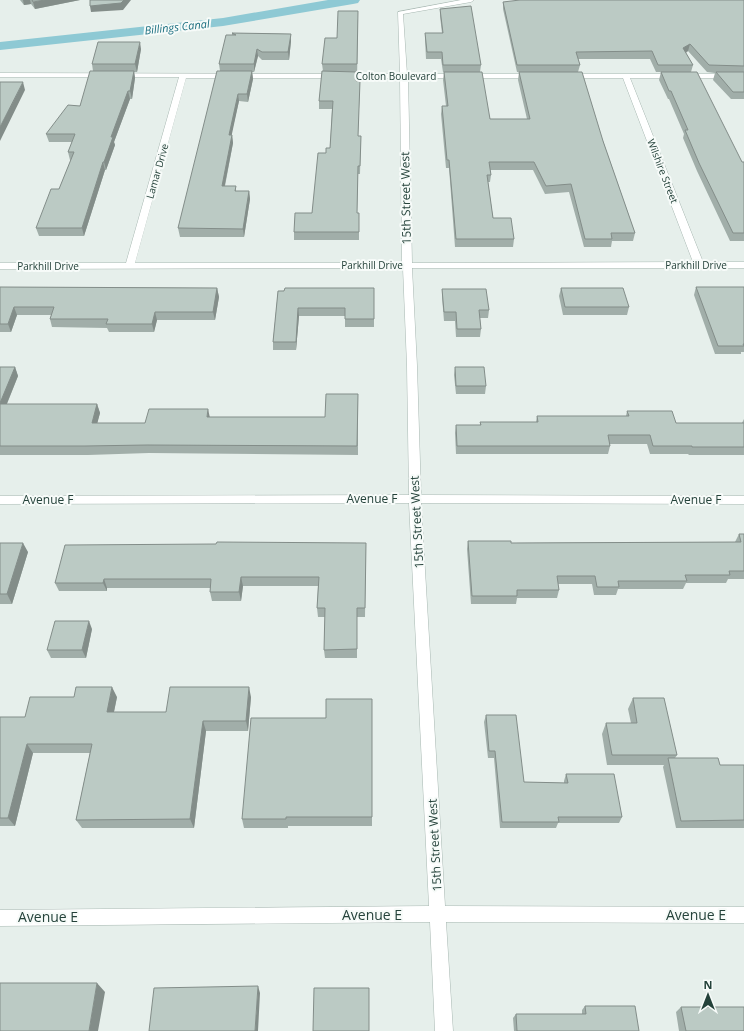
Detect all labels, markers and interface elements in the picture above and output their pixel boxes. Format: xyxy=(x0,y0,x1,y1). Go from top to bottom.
water label: Billings Canal xyxy=(144,16,210,37)
street label: Colton Boulevard xyxy=(356,69,436,83)
street label: Wilshire Street xyxy=(644,137,682,206)
street label: Lamar Drive xyxy=(142,141,172,200)
street label: 15th Street West xyxy=(396,151,415,245)
street label: Parkhill Drive xyxy=(341,258,403,272)
street label: Parkhill Drive xyxy=(665,258,727,272)
street label: Parkhill Drive xyxy=(17,259,79,273)
street label: 15th Street West xyxy=(406,475,427,569)
street label: Avenue F xyxy=(346,490,398,507)
street label: Avenue F xyxy=(22,491,74,508)
street label: Avenue F xyxy=(670,491,722,508)
street label: 15th Street West xyxy=(424,798,445,892)
street label: Avenue E xyxy=(342,905,402,924)
street label: Avenue E xyxy=(666,905,726,924)
street label: Avenue E xyxy=(18,907,78,926)
north arrow xyxy=(688,975,728,1015)
text: N xyxy=(704,977,712,992)

